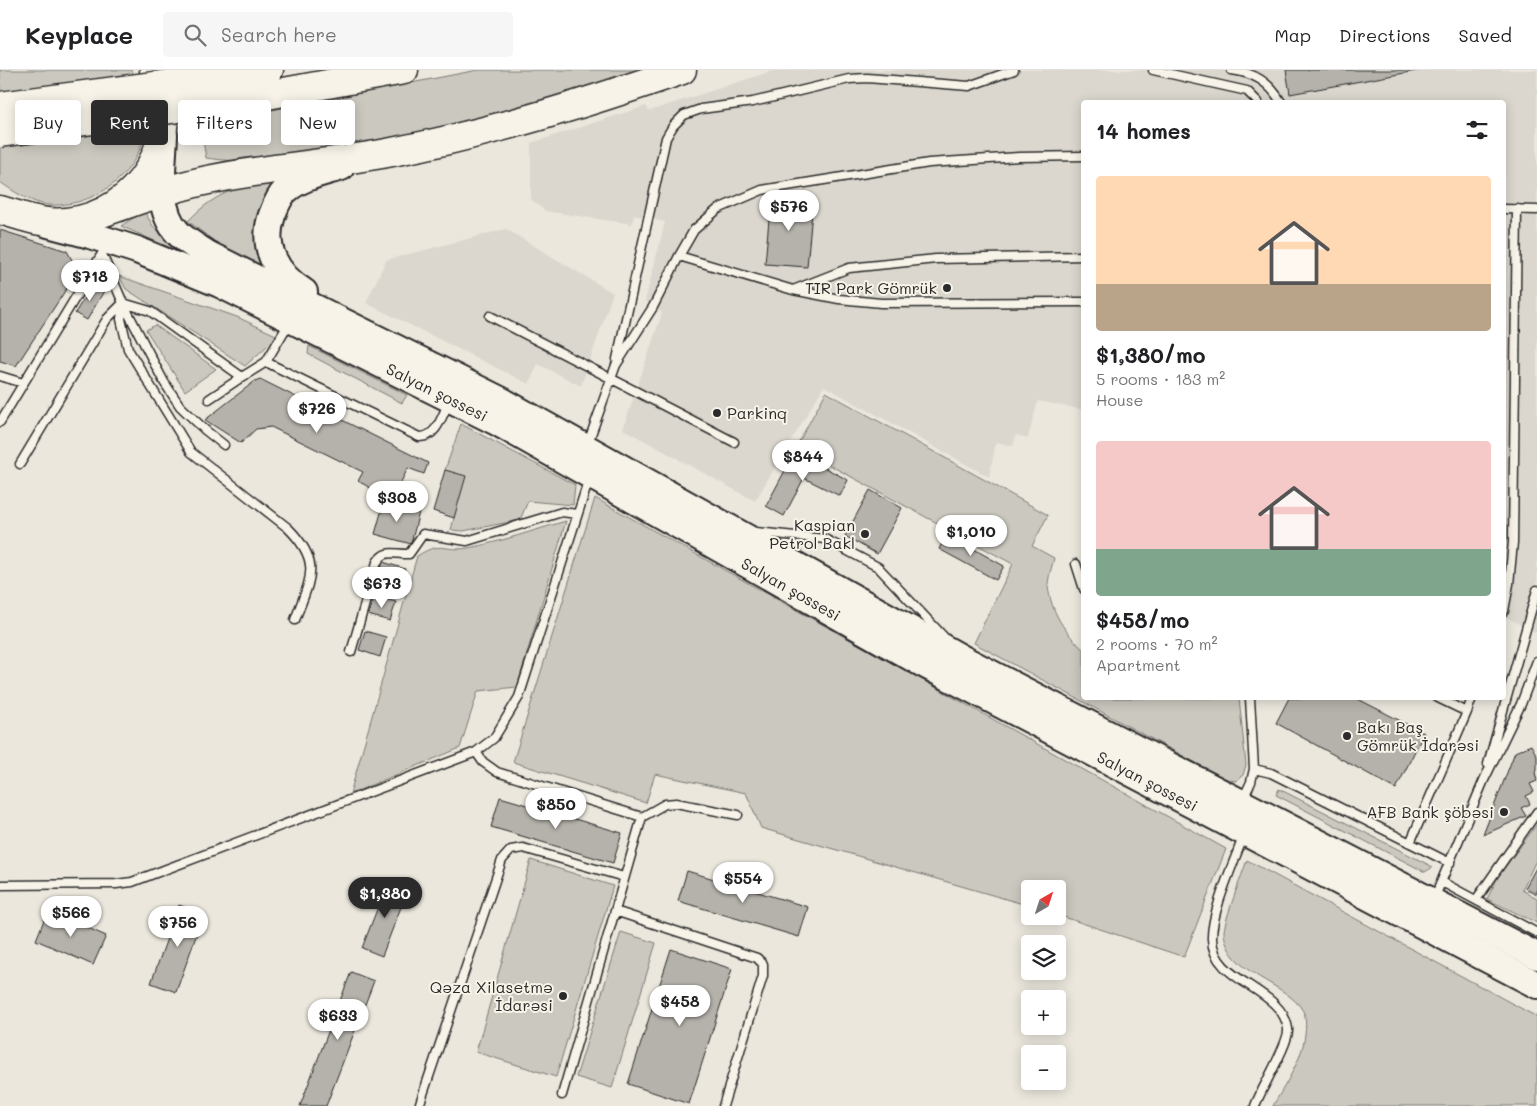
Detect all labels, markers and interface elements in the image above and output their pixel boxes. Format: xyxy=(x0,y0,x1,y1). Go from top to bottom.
search box xyxy=(163,12,513,57)
text: Keyplace xyxy=(25,19,133,50)
icon: search xyxy=(181,21,209,49)
text: Search here xyxy=(221,22,337,47)
text: Map xyxy=(1274,23,1311,47)
text: Directions xyxy=(1339,23,1431,47)
text: Saved xyxy=(1459,23,1512,47)
chip: Buy xyxy=(15,100,81,145)
chip: Rent xyxy=(91,100,168,145)
chip: Filters xyxy=(178,100,271,145)
chip: New xyxy=(281,100,355,145)
icon: filters xyxy=(1463,116,1491,144)
text: 14 homes xyxy=(1096,117,1191,144)
pin: $576 xyxy=(759,190,819,232)
text: $576 xyxy=(770,195,808,216)
icon: home xyxy=(1249,208,1339,298)
pin: $718 xyxy=(60,260,120,302)
text: $718 xyxy=(72,265,108,286)
place label: TIR Park Gömrük xyxy=(805,277,937,298)
marker: TIR Park Gömrük xyxy=(941,282,953,294)
text: $1,380/mo xyxy=(1096,341,1206,368)
street label: Salyan şossesi xyxy=(383,358,492,426)
text: 5 rooms · 183 m² xyxy=(1096,368,1225,389)
text: House xyxy=(1096,389,1143,410)
pin: $726 xyxy=(287,392,347,434)
text: $726 xyxy=(298,397,336,418)
place label: Parkinq xyxy=(727,402,787,423)
marker: Parkinq xyxy=(711,407,723,419)
pin: $844 xyxy=(773,440,833,482)
text: $844 xyxy=(783,445,823,466)
icon: home xyxy=(1249,473,1339,563)
pin: $308 xyxy=(367,480,427,523)
text: $308 xyxy=(377,486,417,507)
place label: Kaspian Petrol Bakl xyxy=(769,514,855,553)
pin: $1,010 xyxy=(930,514,1012,557)
text: $1,010 xyxy=(946,520,996,541)
marker: Kaspian Petrol Bakl xyxy=(859,528,871,540)
street label: Salyan şossesi xyxy=(738,552,845,625)
pin: $673 xyxy=(352,566,412,609)
text: $673 xyxy=(363,572,401,593)
text: $458/mo xyxy=(1096,606,1189,633)
text: 2 rooms · 70 m² xyxy=(1096,633,1217,654)
text: Apartment xyxy=(1096,654,1181,675)
place label: Bakı Baş Gömrük İdarəsi xyxy=(1357,716,1479,755)
marker: Bakı Baş Gömrük İdarəsi xyxy=(1341,730,1353,742)
street label: Salyan şossesi xyxy=(1094,746,1202,816)
pin: $850 xyxy=(526,788,586,830)
text: $850 xyxy=(536,793,576,814)
place label: AFB Bank şöbəsi xyxy=(1367,801,1494,822)
marker: AFB Bank şöbəsi xyxy=(1498,806,1510,818)
pin: $554 xyxy=(713,862,773,904)
text: $554 xyxy=(724,867,762,888)
pin: $1,380 xyxy=(344,876,426,919)
north arrow xyxy=(1021,880,1066,925)
map controls xyxy=(1021,880,1066,1090)
text: $1,380 xyxy=(359,882,411,903)
pin: $566 xyxy=(41,896,101,938)
text: $566 xyxy=(52,901,90,922)
pin: $756 xyxy=(148,906,208,948)
text: $756 xyxy=(159,911,197,932)
button: layers xyxy=(1021,935,1066,980)
place label: Qəza Xilasetmə İdarəsi xyxy=(430,976,553,1015)
pin: $458 xyxy=(650,984,710,1027)
marker: Qəza Xilasetmə İdarəsi xyxy=(557,990,569,1002)
text: $458 xyxy=(660,990,700,1011)
button: + xyxy=(1021,990,1066,1035)
pin: $633 xyxy=(308,998,368,1041)
text: $633 xyxy=(319,1004,357,1025)
button: − xyxy=(1021,1045,1066,1090)

